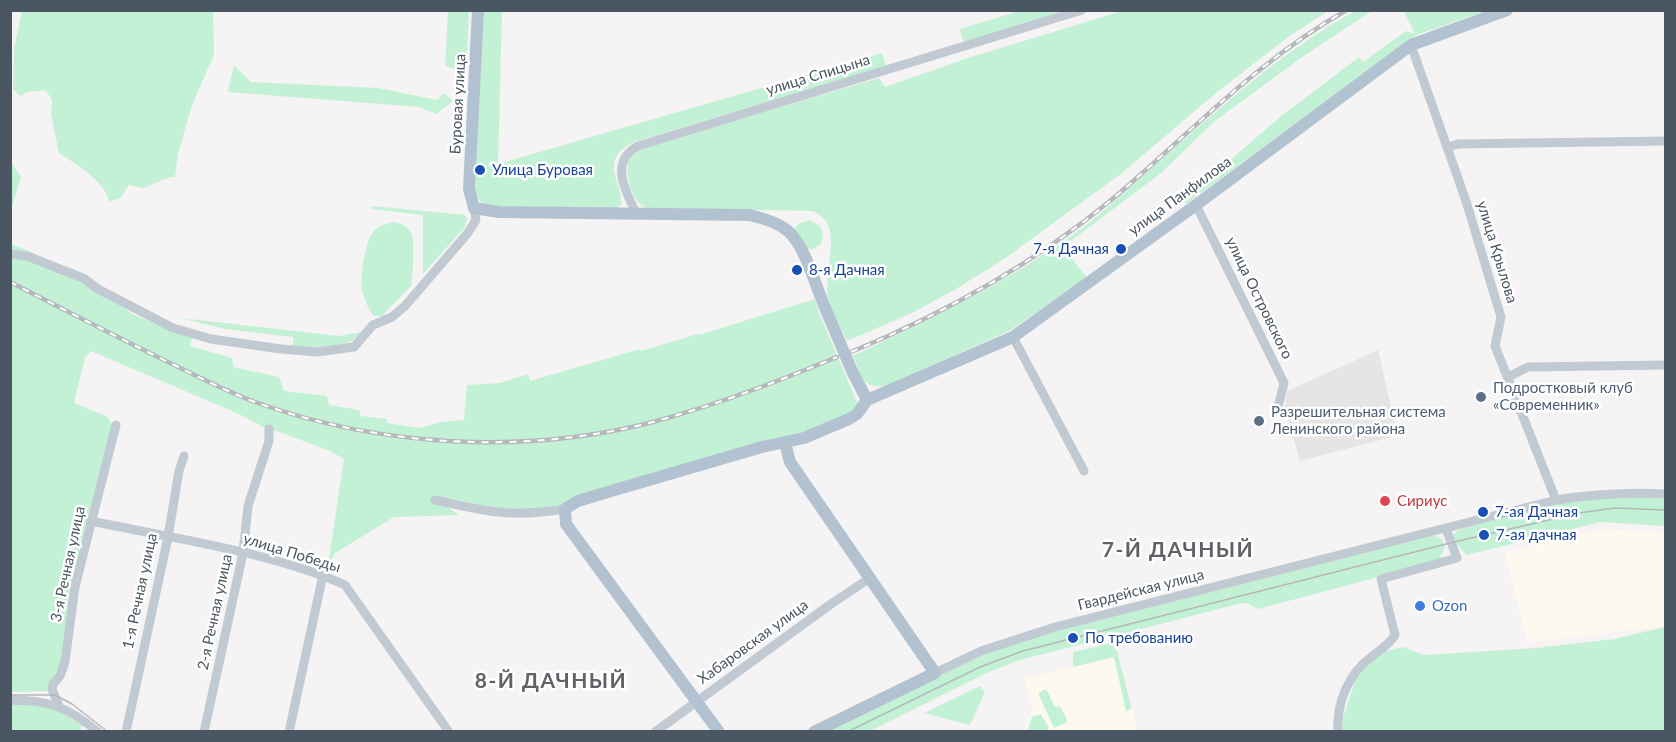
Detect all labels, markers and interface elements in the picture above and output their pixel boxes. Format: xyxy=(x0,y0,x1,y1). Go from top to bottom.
street label: улица Спицына xyxy=(764,51,872,99)
street label: Буровая улица xyxy=(446,53,470,155)
street label: улица Панфилова xyxy=(1125,153,1235,239)
place label: Улица Буровая xyxy=(492,161,593,179)
marker: Улица Буровая xyxy=(473,163,487,177)
street label: улица Крылова xyxy=(1473,199,1521,305)
street label: улица Островского xyxy=(1222,234,1296,362)
place label: 7-я Дачная xyxy=(1033,240,1109,258)
marker: 7-я Дачная xyxy=(1114,242,1128,256)
place label: 8-я Дачная xyxy=(809,261,885,279)
marker: 8-я Дачная xyxy=(790,263,804,277)
place label: Подростковый клуб «Современник» xyxy=(1493,379,1633,414)
marker: Подростковый клуб «Современник» xyxy=(1474,390,1488,404)
place label: Разрешительная система Ленинского района xyxy=(1271,403,1446,438)
marker: Разрешительная система Ленинского района xyxy=(1252,414,1266,428)
place label: Сириус xyxy=(1397,492,1447,510)
marker: Сириус xyxy=(1378,494,1392,508)
place label: 7-ая Дачная xyxy=(1495,503,1578,521)
street label: 3-я Речная улица xyxy=(47,504,89,624)
marker: 7-ая Дачная xyxy=(1476,505,1490,519)
place label: 7-ая дачная xyxy=(1496,526,1577,544)
marker: 7-ая дачная xyxy=(1477,528,1491,542)
street label: улица Победы xyxy=(241,530,343,576)
street label: 1-я Речная улица xyxy=(119,531,161,651)
district label: 7-Й ДАЧНЫЙ xyxy=(1102,537,1254,563)
street label: 2-я Речная улица xyxy=(194,552,236,672)
street label: Гвардейская улица xyxy=(1076,566,1206,614)
street label: Хабаровская улица xyxy=(694,596,812,688)
place label: Ozon xyxy=(1432,597,1467,615)
marker: Ozon xyxy=(1413,599,1427,613)
place label: По требованию xyxy=(1085,629,1193,647)
marker: По требованию xyxy=(1066,631,1080,645)
district label: 8-Й ДАЧНЫЙ xyxy=(475,668,627,694)

